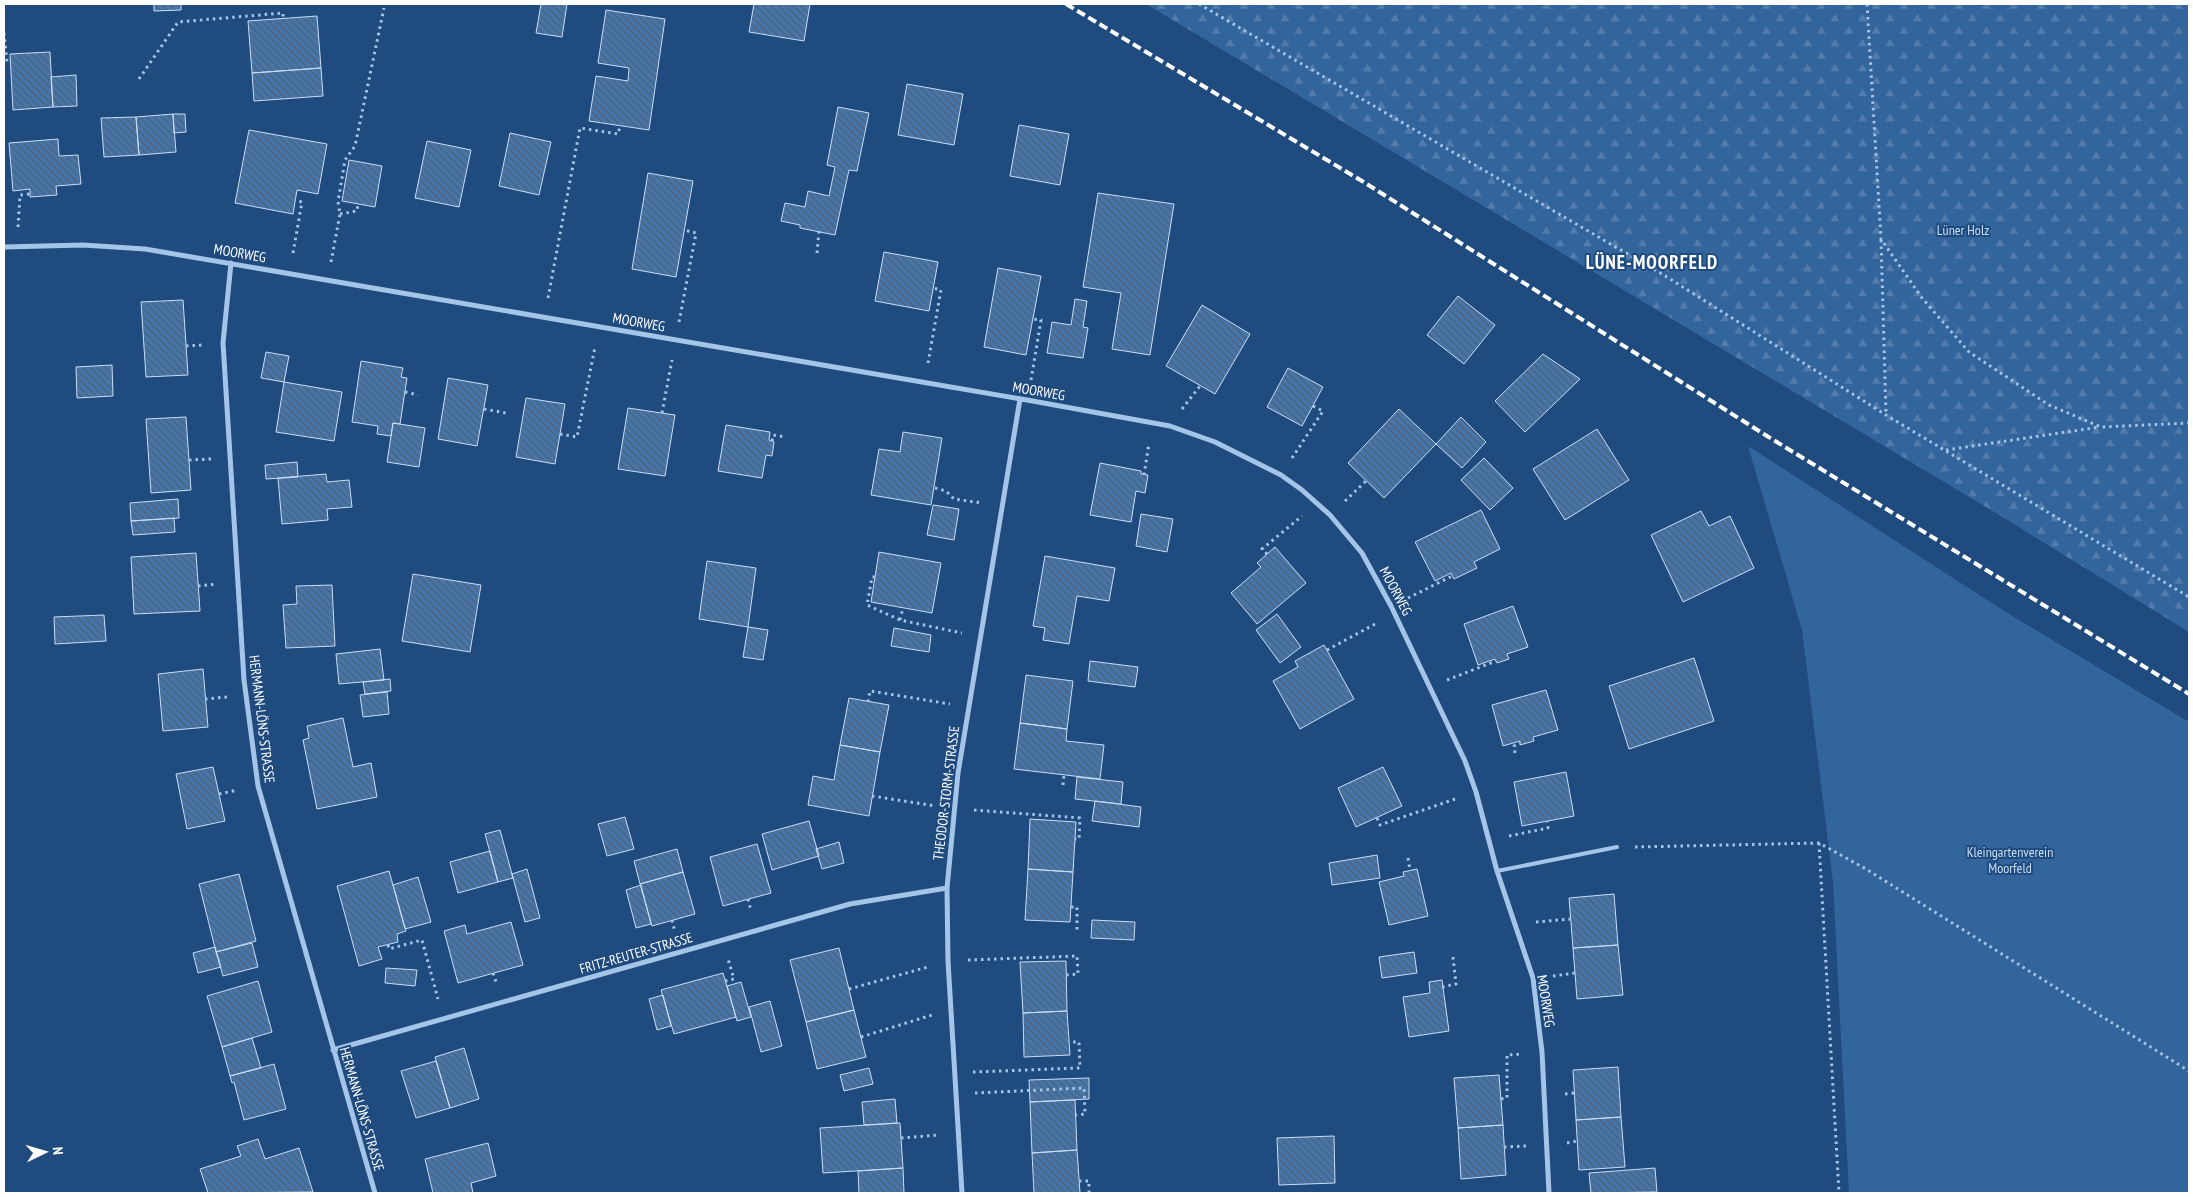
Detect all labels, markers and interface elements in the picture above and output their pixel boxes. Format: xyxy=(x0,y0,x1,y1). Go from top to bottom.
park label: Lüner Holz xyxy=(1937,221,1989,239)
street label: MOORWEG xyxy=(212,240,268,266)
district label: LÜNE-MOORFELD xyxy=(1586,250,1718,274)
street label: MOORWEG xyxy=(611,309,667,335)
street label: MOORWEG xyxy=(1011,378,1067,404)
street label: MOORWEG xyxy=(1376,563,1416,619)
street label: HERMANN-LÖNS-STRASSE xyxy=(245,654,279,784)
street label: THEODOR-STORM-STRASSE xyxy=(929,725,963,861)
park label: Kleingartenverein Moorfeld xyxy=(1967,843,2053,877)
street label: FRITZ-REUTER-STRASSE xyxy=(577,928,695,978)
street label: MOORWEG xyxy=(1533,973,1559,1029)
street label: HERMANN-LÖNS-STRASSE xyxy=(336,1045,388,1173)
north arrow xyxy=(20,1127,70,1177)
text: N xyxy=(49,1146,67,1155)

